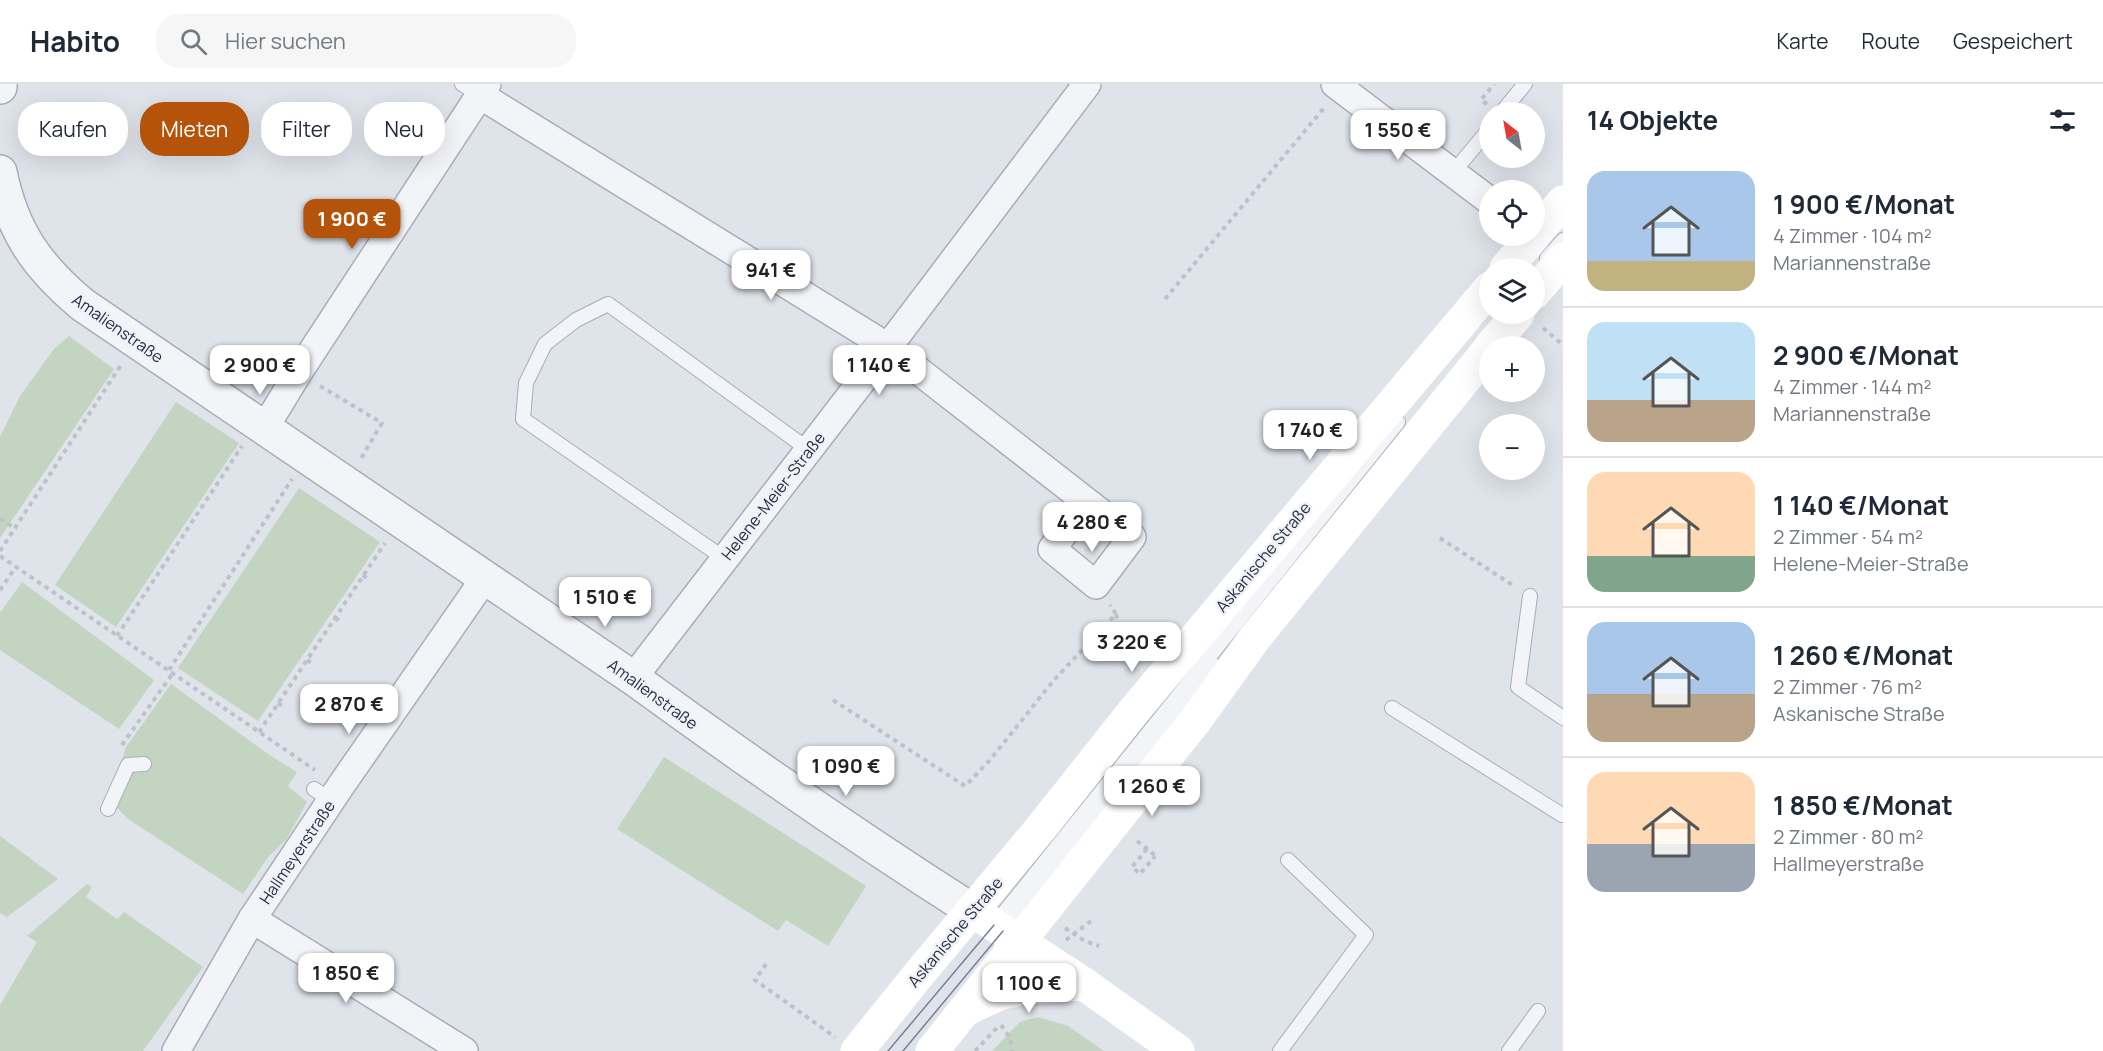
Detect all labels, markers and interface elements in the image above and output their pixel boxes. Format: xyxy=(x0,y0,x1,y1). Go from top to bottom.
search box xyxy=(156,14,576,68)
text: Habito xyxy=(30,22,120,60)
icon: search xyxy=(177,25,210,58)
text: Hier suchen xyxy=(225,26,346,56)
text: Karte xyxy=(1777,27,1829,55)
text: Route xyxy=(1862,27,1920,55)
text: Gespeichert xyxy=(1953,27,2073,55)
chip: Kaufen xyxy=(18,102,128,156)
chip: Mieten xyxy=(140,102,249,156)
chip: Filter xyxy=(261,102,352,156)
chip: Neu xyxy=(364,102,445,156)
north arrow xyxy=(1479,102,1545,168)
map controls xyxy=(1479,102,1545,480)
text: 14 Objekte xyxy=(1587,102,1718,138)
icon: filters xyxy=(2046,104,2079,137)
pin: 1 550 € xyxy=(1343,110,1453,161)
text: 1 550 € xyxy=(1364,116,1432,143)
button: locate xyxy=(1479,180,1545,246)
text: 1 900 €/Monat xyxy=(1773,186,1955,222)
icon: home xyxy=(1635,195,1707,267)
pin: 1 900 € xyxy=(297,199,407,250)
text: 1 900 € xyxy=(317,205,387,232)
text: 4 Zimmer · 104 m² xyxy=(1773,222,1932,249)
text: Mariannenstraße xyxy=(1773,249,1931,276)
pin: 941 € xyxy=(729,250,813,301)
text: 941 € xyxy=(745,256,797,283)
button: layers xyxy=(1479,258,1545,324)
street label: Amalienstraße xyxy=(68,288,168,368)
button: + xyxy=(1479,336,1545,402)
text: 2 900 €/Monat xyxy=(1773,337,1959,373)
pin: 2 900 € xyxy=(205,345,315,396)
pin: 1 140 € xyxy=(824,345,934,396)
icon: home xyxy=(1635,346,1707,418)
text: 2 900 € xyxy=(224,351,296,378)
text: 1 140 € xyxy=(847,351,911,378)
text: 4 Zimmer · 144 m² xyxy=(1773,373,1932,400)
text: Mariannenstraße xyxy=(1773,400,1931,427)
pin: 1 740 € xyxy=(1255,410,1365,461)
button: − xyxy=(1479,414,1545,480)
text: 1 740 € xyxy=(1277,416,1343,443)
street label: Helene-Meier-Straße xyxy=(716,428,830,564)
text: 1 140 €/Monat xyxy=(1773,487,1949,523)
icon: home xyxy=(1635,496,1707,568)
street label: Askanische Straße xyxy=(1210,497,1316,617)
pin: 4 280 € xyxy=(1037,502,1147,553)
text: 4 280 € xyxy=(1056,508,1128,535)
text: 2 Zimmer · 54 m² xyxy=(1773,523,1923,550)
text: Helene-Meier-Straße xyxy=(1773,550,1969,577)
pin: 1 510 € xyxy=(550,577,660,628)
text: 1 510 € xyxy=(573,583,637,610)
pin: 3 220 € xyxy=(1077,622,1187,673)
text: 3 220 € xyxy=(1097,628,1167,655)
text: 1 260 €/Monat xyxy=(1773,637,1953,673)
icon: home xyxy=(1635,646,1707,718)
street label: Amalienstraße xyxy=(603,654,703,734)
text: 2 Zimmer · 76 m² xyxy=(1773,673,1922,700)
pin: 2 870 € xyxy=(294,684,404,735)
text: 2 870 € xyxy=(314,690,384,717)
text: Askanische Straße xyxy=(1773,700,1945,727)
pin: 1 090 € xyxy=(791,746,901,797)
text: 1 090 € xyxy=(811,752,881,779)
pin: 1 260 € xyxy=(1097,766,1207,817)
text: 1 260 € xyxy=(1118,772,1186,799)
text: 1 850 €/Monat xyxy=(1773,787,1953,823)
street label: Hallmeyerstraße xyxy=(254,796,340,908)
icon: home xyxy=(1635,796,1707,868)
text: 2 Zimmer · 80 m² xyxy=(1773,823,1923,850)
text: Hallmeyerstraße xyxy=(1773,850,1924,877)
street label: Askanische Straße xyxy=(902,872,1008,992)
pin: 1 850 € xyxy=(291,953,401,1004)
text: 1 850 € xyxy=(312,959,380,986)
pin: 1 100 € xyxy=(974,963,1084,1014)
text: 1 100 € xyxy=(996,969,1062,996)

